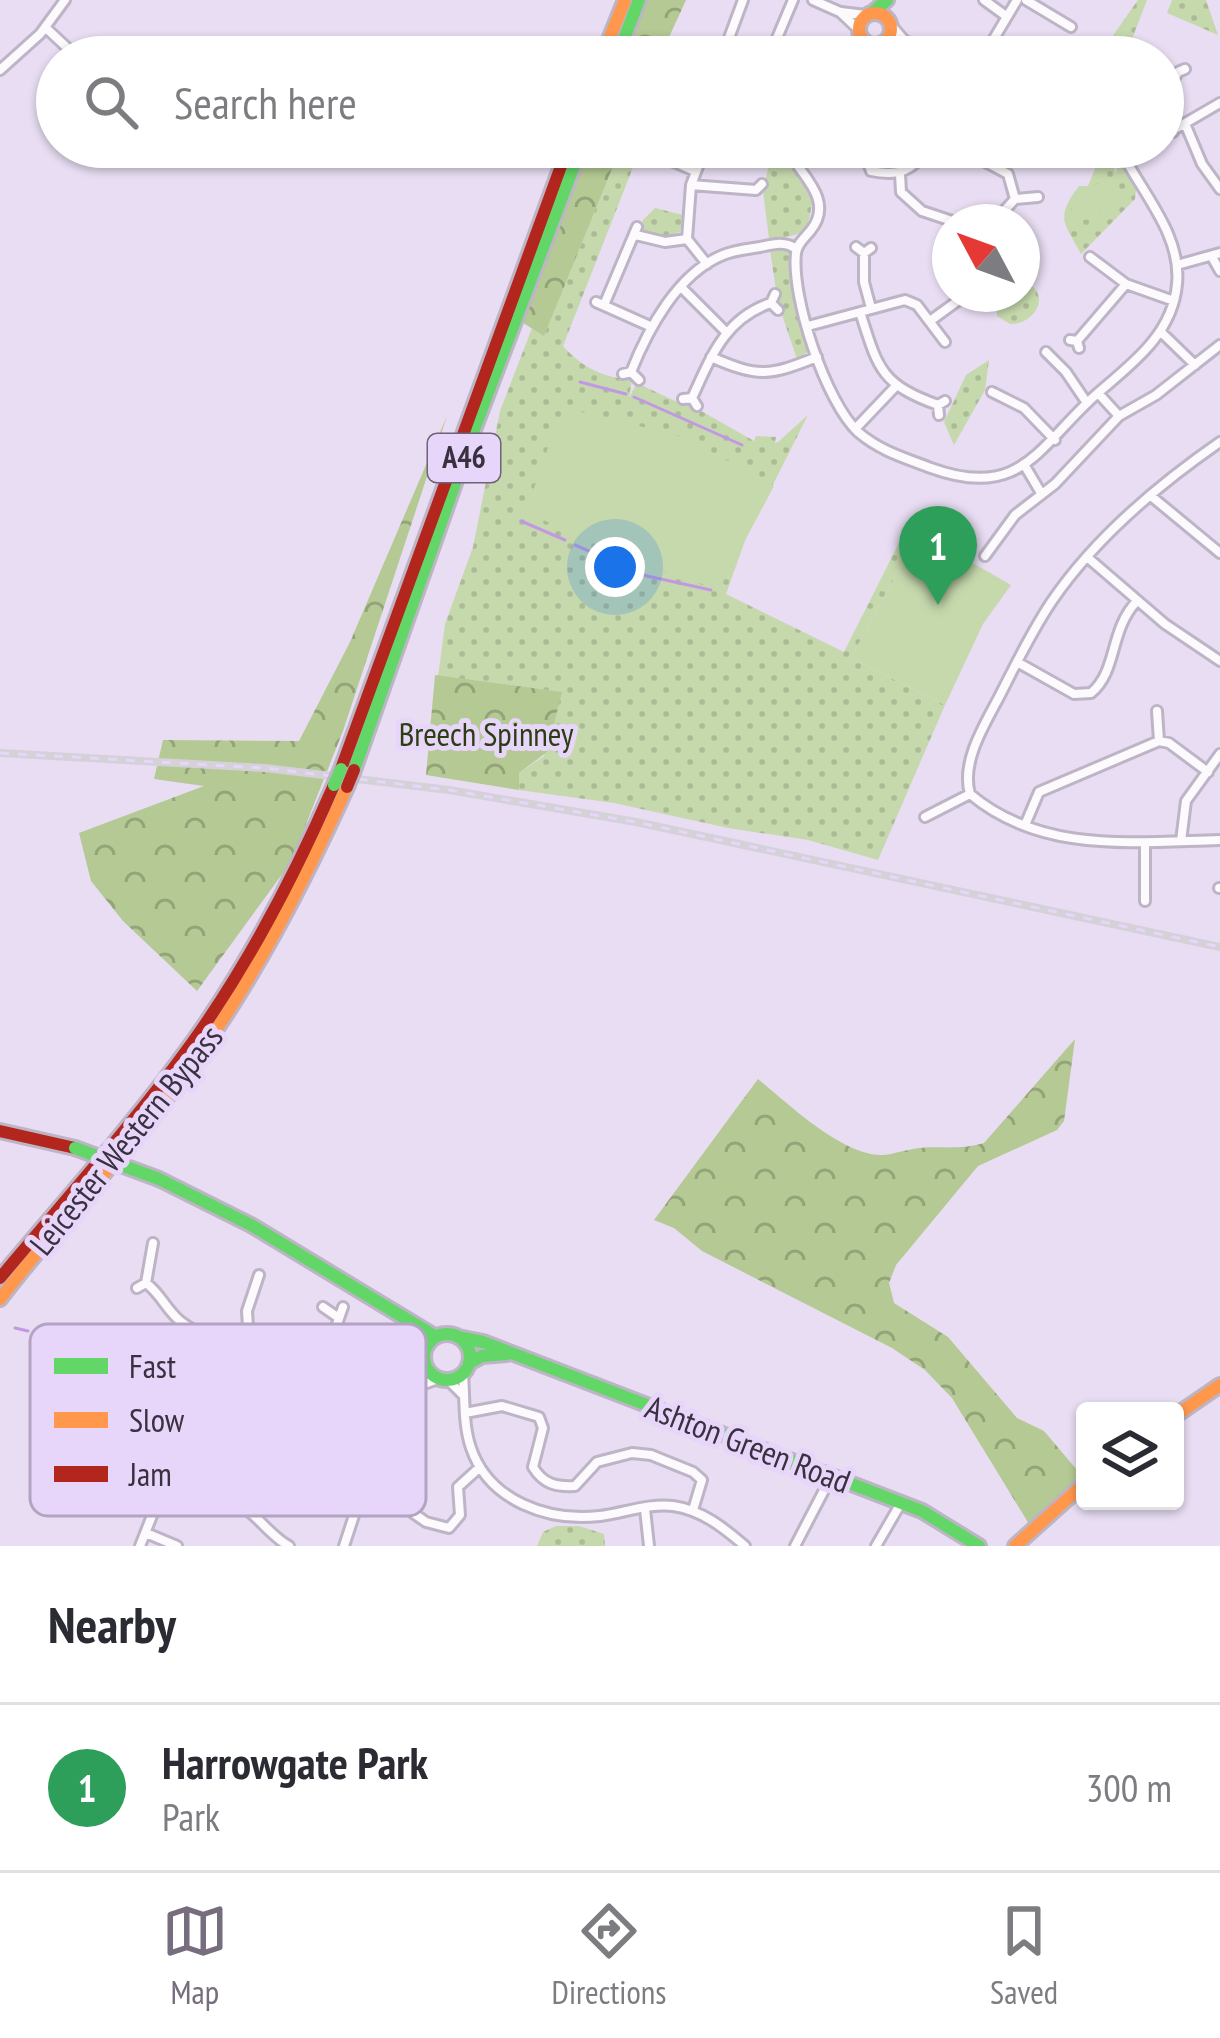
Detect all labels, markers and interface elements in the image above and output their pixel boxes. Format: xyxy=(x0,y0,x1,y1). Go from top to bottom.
search box xyxy=(36,36,1184,168)
icon: search xyxy=(78,69,144,135)
text: Search here xyxy=(174,73,357,131)
north arrow xyxy=(932,204,1040,312)
road number: A46 xyxy=(428,434,500,482)
pin: 1 xyxy=(899,506,977,605)
your location xyxy=(585,537,645,597)
park label: Breech Spinney xyxy=(399,712,574,755)
street label: Leicester Western Bypass xyxy=(20,1016,232,1263)
legend xyxy=(30,1324,426,1516)
text: Fast xyxy=(129,1344,176,1387)
street label: Ashton Green Road xyxy=(640,1385,857,1502)
text: Slow xyxy=(129,1398,185,1441)
map controls xyxy=(1076,1402,1184,1510)
button: layers xyxy=(1076,1402,1184,1510)
text: Jam xyxy=(128,1452,172,1495)
text: Nearby xyxy=(48,1591,176,1657)
text: Harrowgate Park xyxy=(162,1733,428,1791)
text: 1 xyxy=(78,1762,96,1813)
text: 300 m xyxy=(1086,1762,1172,1813)
text: Park xyxy=(162,1791,220,1842)
tab: Map xyxy=(162,1898,228,2013)
tab: Directions xyxy=(552,1898,666,2013)
tab: Saved xyxy=(990,1898,1058,2013)

